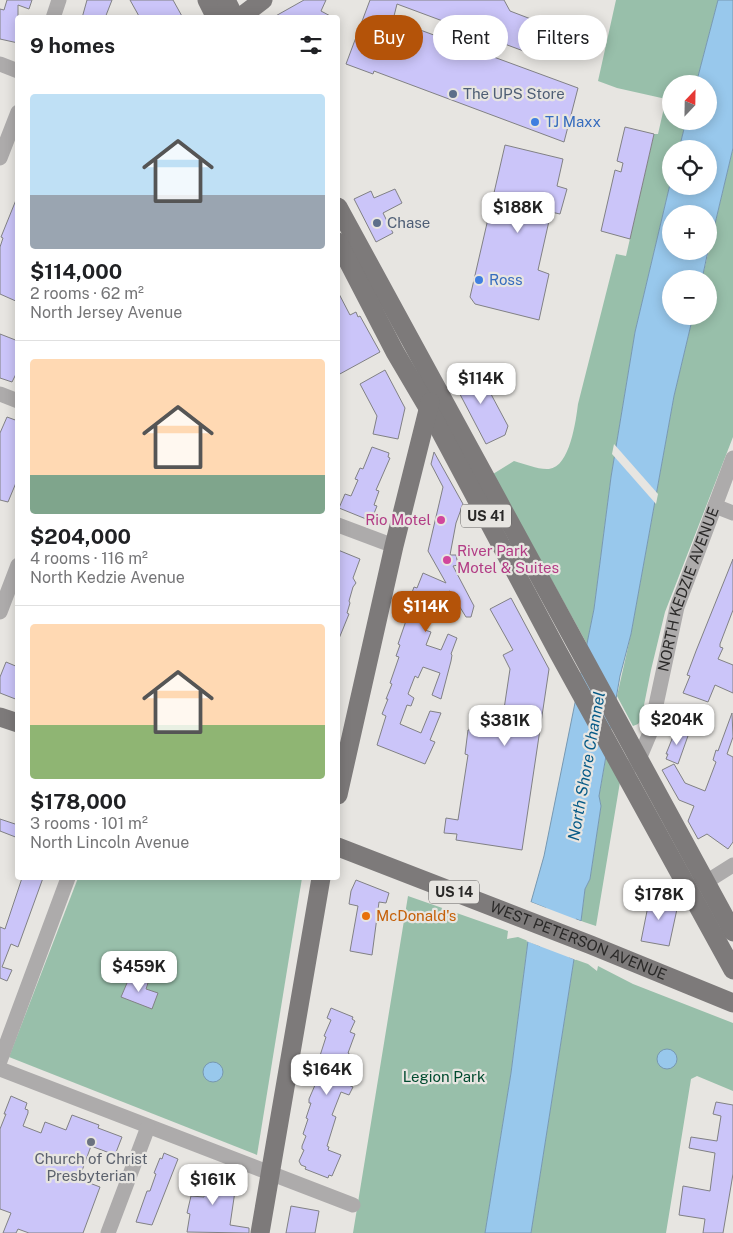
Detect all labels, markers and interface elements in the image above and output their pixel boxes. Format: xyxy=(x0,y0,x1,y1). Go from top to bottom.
chip: Buy xyxy=(355,15,423,60)
chip: Rent xyxy=(433,15,508,60)
chip: Filters xyxy=(518,15,607,60)
icon: filters xyxy=(297,31,325,59)
text: 9 homes xyxy=(30,33,115,58)
north arrow xyxy=(662,75,718,130)
map controls xyxy=(662,75,717,325)
place label: The UPS Store xyxy=(463,85,565,102)
marker: The UPS Store xyxy=(447,88,459,100)
place label: TJ Maxx xyxy=(545,113,601,130)
marker: TJ Maxx xyxy=(529,116,541,128)
icon: home xyxy=(133,126,223,216)
button: locate xyxy=(662,140,717,195)
pin: $188K xyxy=(483,192,553,234)
text: $188K xyxy=(493,198,543,217)
button: + xyxy=(662,205,717,260)
place label: Chase xyxy=(387,214,430,231)
marker: Chase xyxy=(371,217,383,229)
text: $114,000 xyxy=(30,259,122,284)
button: − xyxy=(662,270,717,325)
place label: Ross xyxy=(489,271,522,288)
marker: Ross xyxy=(473,274,485,286)
text: 2 rooms · 62 m² xyxy=(30,284,144,303)
text: North Jersey Avenue xyxy=(30,303,182,322)
pin: $114K xyxy=(446,362,516,405)
text: $114K xyxy=(458,369,504,388)
icon: home xyxy=(133,392,223,482)
road number: US 41 xyxy=(461,504,511,528)
street label: NORTH KEDZIE AVENUE xyxy=(654,504,722,673)
place label: Rio Motel xyxy=(365,511,431,528)
marker: Rio Motel xyxy=(435,514,447,526)
text: $204,000 xyxy=(30,524,131,549)
place label: River Park Motel & Suites xyxy=(457,542,559,576)
text: 4 rooms · 116 m² xyxy=(30,549,148,568)
marker: River Park Motel & Suites xyxy=(441,554,453,566)
text: North Kedzie Avenue xyxy=(30,568,185,587)
pin: $114K xyxy=(391,590,461,633)
text: $114K xyxy=(403,597,449,616)
icon: home xyxy=(133,657,223,747)
water label: North Shore Channel xyxy=(564,690,609,842)
pin: $381K xyxy=(470,704,540,747)
pin: $204K xyxy=(642,704,712,746)
text: $204K xyxy=(650,710,704,729)
text: $381K xyxy=(480,711,530,730)
text: $178,000 xyxy=(30,789,127,814)
text: 3 rooms · 101 m² xyxy=(30,814,148,833)
text: North Lincoln Avenue xyxy=(30,833,189,852)
pin: $178K xyxy=(624,878,694,921)
road number: US 14 xyxy=(429,880,479,904)
text: $178K xyxy=(634,885,684,904)
street label: WEST PETERSON AVENUE xyxy=(488,898,669,983)
place label: McDonald's xyxy=(376,907,456,924)
marker: McDonald's xyxy=(360,910,372,922)
pin: $459K xyxy=(104,950,174,993)
text: $459K xyxy=(112,957,166,976)
pin: $164K xyxy=(292,1054,362,1096)
text: $164K xyxy=(302,1060,352,1079)
park label: Legion Park xyxy=(403,1068,485,1085)
marker: Church of Christ Presbyterian xyxy=(85,1136,97,1148)
place label: Church of Christ Presbyterian xyxy=(34,1150,148,1184)
pin: $161K xyxy=(178,1164,248,1206)
text: $161K xyxy=(190,1170,236,1189)

